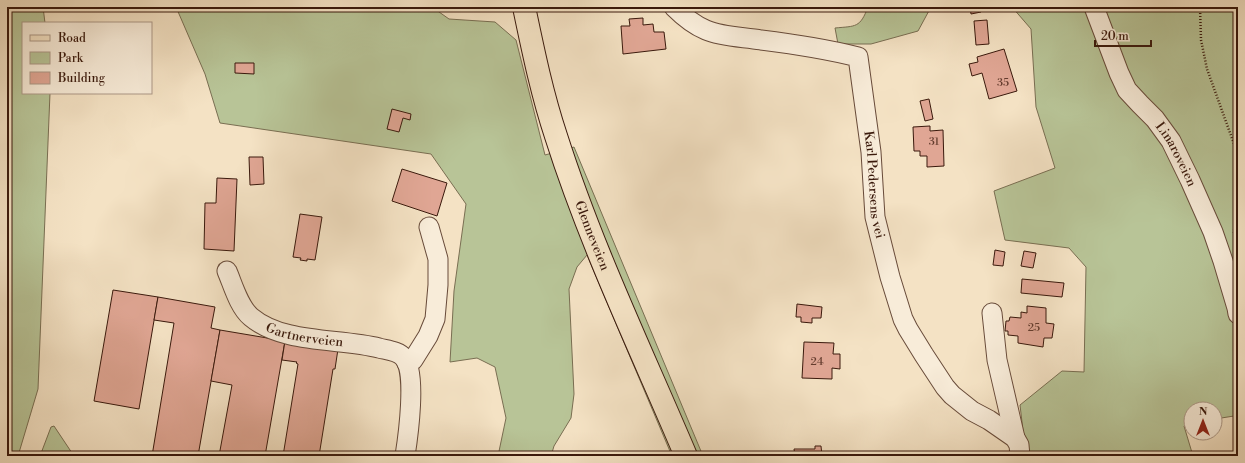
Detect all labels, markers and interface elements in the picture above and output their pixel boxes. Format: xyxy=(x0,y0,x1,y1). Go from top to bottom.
legend xyxy=(22,22,152,94)
scale bar xyxy=(1095,22,1151,48)
text: 20 m xyxy=(1101,29,1129,44)
text: Road xyxy=(58,31,86,46)
text: Park xyxy=(58,51,84,66)
text: Building xyxy=(57,71,106,86)
house number: 35 xyxy=(997,76,1009,90)
street label: Linaroveien xyxy=(1152,119,1200,189)
street label: Karl Pedersens vei xyxy=(860,130,888,240)
house number: 31 xyxy=(929,135,940,149)
street label: Glenneveien xyxy=(571,199,613,273)
street label: Gartnerveien xyxy=(263,320,344,350)
house number: 25 xyxy=(1028,321,1040,335)
house number: 24 xyxy=(811,355,824,369)
north arrow xyxy=(1183,401,1223,441)
text: N xyxy=(1199,405,1208,419)

